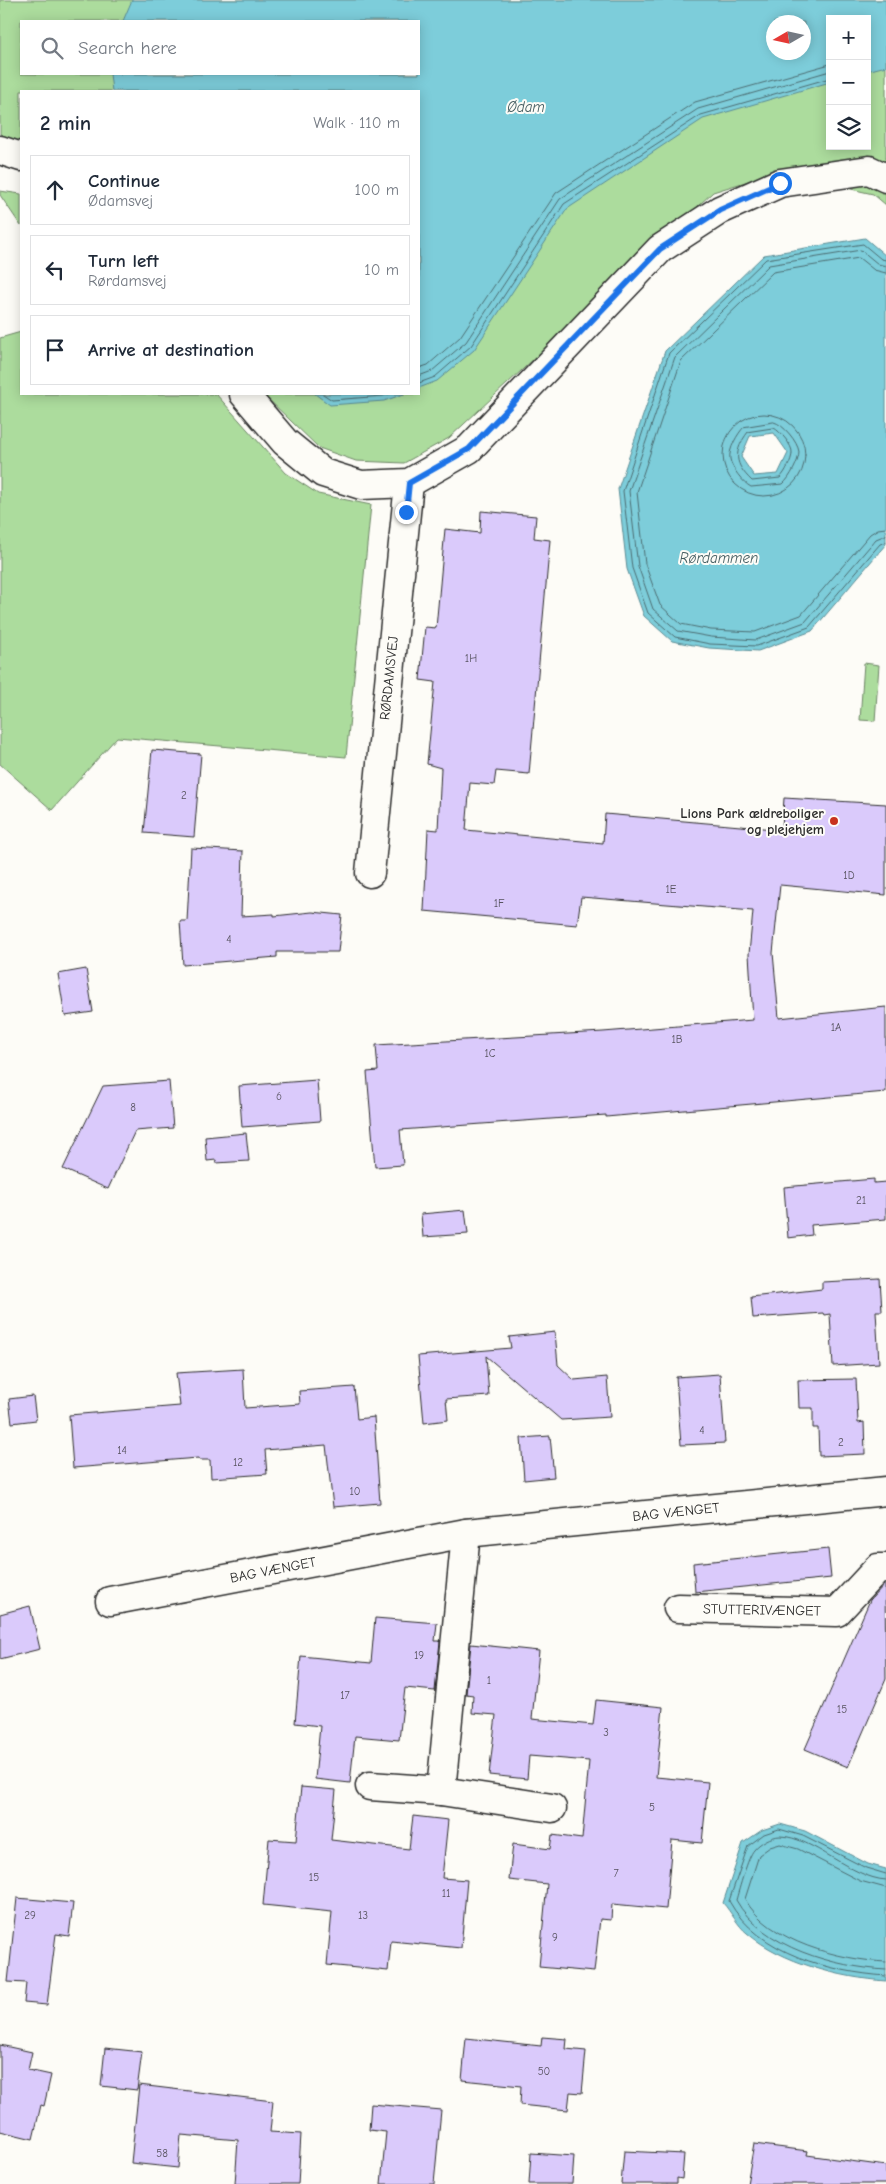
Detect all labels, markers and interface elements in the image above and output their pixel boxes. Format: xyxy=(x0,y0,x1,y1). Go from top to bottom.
north arrow xyxy=(766,15,811,60)
map controls xyxy=(826,15,871,150)
button: + xyxy=(826,15,871,60)
search box xyxy=(20,20,420,75)
icon: search xyxy=(38,34,66,62)
text: Search here xyxy=(78,37,177,59)
button: − xyxy=(826,60,871,105)
water label: Ødam xyxy=(507,98,545,116)
button: layers xyxy=(826,105,871,150)
text: 2 min xyxy=(40,111,91,135)
text: Walk · 110 m xyxy=(313,114,400,132)
text: Continue xyxy=(88,170,160,192)
route start xyxy=(769,172,792,195)
icon: ahead xyxy=(41,176,69,204)
text: 100 m xyxy=(355,181,399,199)
text: Ødamsvej xyxy=(88,192,153,210)
text: Turn left xyxy=(88,250,159,272)
icon: left xyxy=(41,256,69,284)
text: 10 m xyxy=(364,261,399,279)
text: Rørdamsvej xyxy=(88,272,166,290)
icon: arrive xyxy=(41,336,69,364)
text: Arrive at destination xyxy=(88,339,254,361)
route end xyxy=(395,501,418,524)
water label: Rørdammen xyxy=(680,549,758,567)
street label: RØRDAMSVEJ xyxy=(376,635,402,721)
house number: 1H xyxy=(465,652,477,665)
house number: 2 xyxy=(181,789,187,802)
place label: Lions Park ældreboliger og plejehjem xyxy=(680,805,824,838)
marker: Lions Park ældreboliger og plejehjem xyxy=(828,815,840,827)
house number: 1D xyxy=(843,869,855,882)
house number: 1E xyxy=(666,883,677,896)
house number: 1F xyxy=(494,897,505,910)
house number: 4 xyxy=(226,933,232,946)
house number: 1A xyxy=(831,1021,842,1034)
house number: 1B xyxy=(671,1033,683,1046)
house number: 1C xyxy=(484,1047,496,1060)
house number: 6 xyxy=(276,1090,282,1103)
house number: 8 xyxy=(130,1101,136,1114)
house number: 21 xyxy=(856,1194,866,1207)
house number: 4 xyxy=(699,1424,705,1437)
house number: 2 xyxy=(838,1436,844,1449)
house number: 14 xyxy=(117,1444,127,1457)
house number: 12 xyxy=(233,1456,243,1469)
house number: 10 xyxy=(349,1485,361,1498)
street label: BAG VÆNGET xyxy=(632,1499,721,1525)
street label: BAG VÆNGET xyxy=(228,1553,318,1587)
street label: STUTTERIVÆNGET xyxy=(703,1600,822,1620)
house number: 19 xyxy=(414,1649,424,1662)
house number: 1 xyxy=(487,1674,491,1687)
house number: 17 xyxy=(340,1689,350,1702)
house number: 15 xyxy=(837,1703,847,1716)
house number: 3 xyxy=(603,1726,609,1739)
house number: 5 xyxy=(649,1801,655,1814)
house number: 7 xyxy=(613,1867,619,1880)
house number: 15 xyxy=(309,1871,319,1884)
house number: 11 xyxy=(442,1887,450,1900)
house number: 29 xyxy=(24,1909,36,1922)
house number: 13 xyxy=(358,1909,368,1922)
house number: 9 xyxy=(552,1931,558,1944)
house number: 50 xyxy=(538,2065,550,2078)
house number: 58 xyxy=(156,2147,168,2160)

